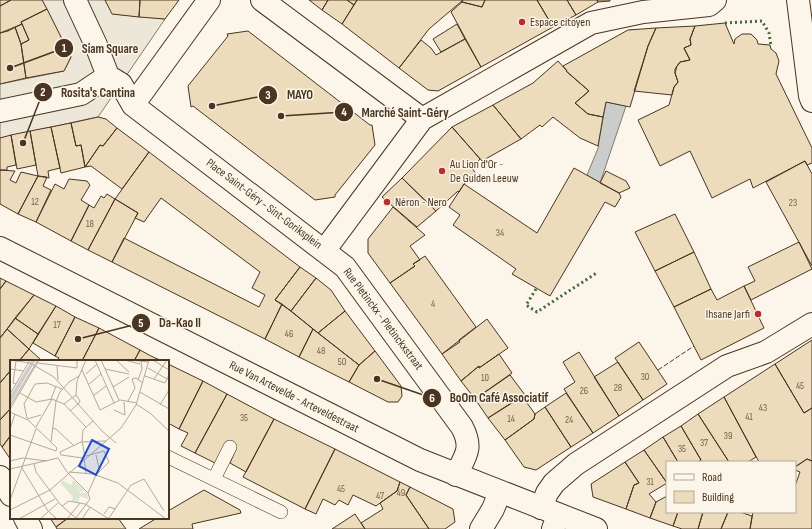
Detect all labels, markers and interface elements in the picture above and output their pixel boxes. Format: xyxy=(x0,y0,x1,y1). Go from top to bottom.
place label: Espace citoyen xyxy=(530,15,590,30)
marker: Espace citoyen xyxy=(517,17,527,27)
callout: Siam Square xyxy=(54,36,146,61)
text: 1 xyxy=(62,41,67,56)
text: Siam Square xyxy=(82,41,139,57)
callout: Rosita's Cantina xyxy=(33,80,143,105)
callout: MAYO xyxy=(258,82,321,107)
text: 2 xyxy=(40,85,46,100)
text: Rosita's Cantina xyxy=(61,85,135,101)
text: MAYO xyxy=(287,87,313,103)
text: 3 xyxy=(265,88,271,103)
callout: Marché Saint-Géry xyxy=(334,100,457,125)
text: 4 xyxy=(341,105,347,120)
text: Marché Saint-Géry xyxy=(361,105,449,121)
street label: Place Saint-Géry - Sint-Goriksplein xyxy=(203,155,325,253)
place label: Au Lion d'Or - De Gulden Leeuw xyxy=(449,157,519,186)
marker: Au Lion d'Or - De Gulden Leeuw xyxy=(437,166,447,176)
place label: Néron - Nero xyxy=(395,195,447,210)
house number: 12 xyxy=(31,196,39,208)
marker: Néron - Nero xyxy=(382,197,392,207)
house number: 23 xyxy=(789,197,797,209)
house number: 18 xyxy=(86,218,94,230)
house number: 34 xyxy=(496,227,504,239)
street label: Rue Pletinckx - Pletinckxstraat xyxy=(340,265,426,373)
house number: 4 xyxy=(431,298,435,310)
place label: Ihsane Jarfi xyxy=(706,307,750,322)
marker: Ihsane Jarfi xyxy=(753,309,763,319)
callout: Da-Kao II xyxy=(131,310,209,335)
text: Da-Kao II xyxy=(159,315,201,331)
text: 5 xyxy=(138,316,144,331)
house number: 17 xyxy=(53,319,61,331)
house number: 46 xyxy=(285,328,293,340)
house number: 48 xyxy=(317,345,325,357)
house number: 50 xyxy=(338,356,346,368)
street label: Rue Van Artevelde - Arteveldestraat xyxy=(227,358,362,436)
inset map xyxy=(10,360,169,519)
house number: 30 xyxy=(641,371,649,383)
house number: 10 xyxy=(481,372,489,384)
house number: 45 xyxy=(796,380,804,392)
house number: 28 xyxy=(614,382,622,394)
callout: BoOm Café Associatif xyxy=(422,385,556,410)
house number: 26 xyxy=(580,385,588,397)
text: BoOm Café Associatif xyxy=(450,390,549,406)
text: 6 xyxy=(429,391,435,406)
house number: 43 xyxy=(759,402,767,414)
house number: 41 xyxy=(745,411,753,423)
house number: 35 xyxy=(240,412,248,424)
house number: 14 xyxy=(507,413,515,425)
house number: 24 xyxy=(565,414,573,426)
house number: 39 xyxy=(724,430,732,442)
house number: 37 xyxy=(700,437,708,449)
house number: 35 xyxy=(678,443,686,455)
legend xyxy=(666,461,796,513)
text: Road xyxy=(702,470,722,485)
house number: 31 xyxy=(646,476,654,488)
house number: 45 xyxy=(337,483,345,495)
house number: 49 xyxy=(397,487,405,499)
house number: 47 xyxy=(376,490,384,502)
text: Building xyxy=(702,490,734,505)

